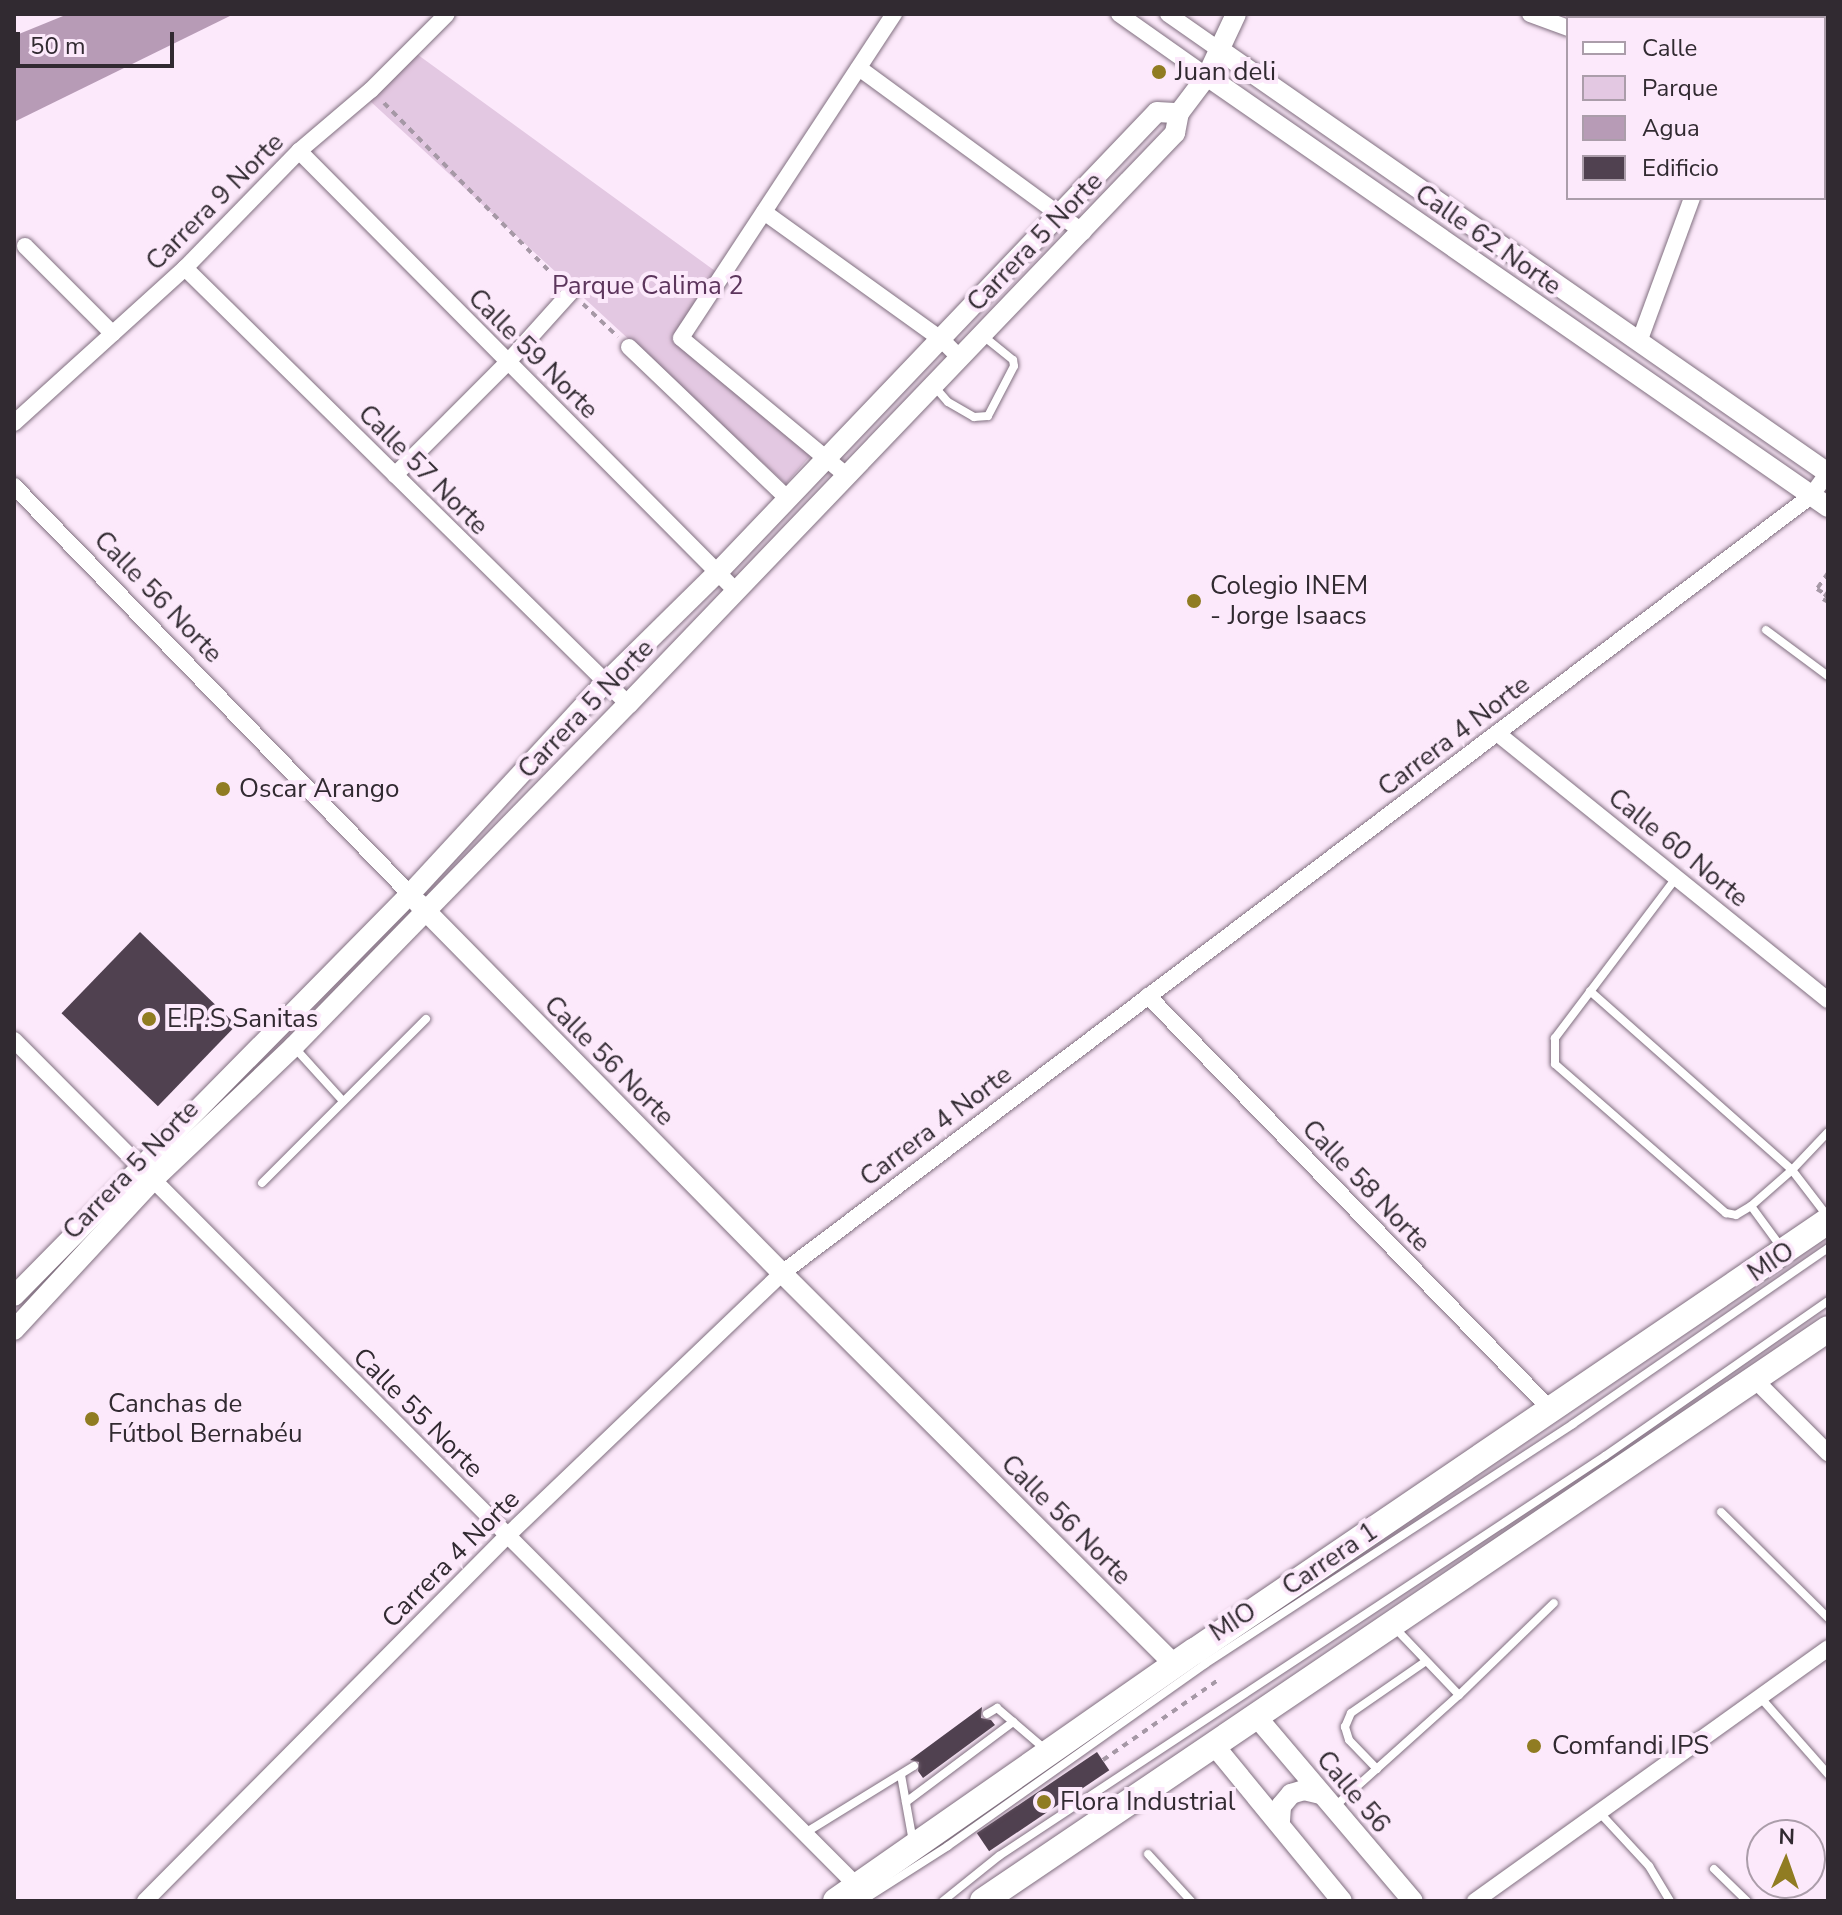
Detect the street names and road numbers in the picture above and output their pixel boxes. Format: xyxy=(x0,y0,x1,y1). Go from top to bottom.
street label: Carrera 9 Norte xyxy=(140,127,290,277)
street label: Carrera 5 Norte xyxy=(961,166,1109,318)
street label: Calle 62 Norte xyxy=(1409,178,1567,302)
street label: Calle 59 Norte xyxy=(462,283,604,425)
street label: Calle 57 Norte xyxy=(352,399,494,541)
street label: Calle 56 Norte xyxy=(87,525,229,669)
street label: Carrera 5 Norte xyxy=(512,633,660,785)
street label: Carrera 4 Norte xyxy=(1372,669,1536,803)
street label: Calle 60 Norte xyxy=(1602,782,1754,914)
street label: Calle 56 Norte xyxy=(538,990,680,1132)
street label: Carrera 4 Norte xyxy=(854,1059,1018,1193)
street label: Carrera 5 Norte xyxy=(57,1094,205,1246)
street label: Calle 58 Norte xyxy=(1295,1114,1437,1258)
street label: MIO xyxy=(1742,1235,1800,1289)
street label: Calle 55 Norte xyxy=(347,1342,489,1484)
street label: Calle 56 Norte xyxy=(995,1449,1137,1591)
street label: Carrera 4 Norte xyxy=(376,1484,526,1634)
street label: Carrera 1 xyxy=(1276,1516,1384,1602)
street label: MIO xyxy=(1204,1596,1262,1648)
street label: Calle 56 xyxy=(1310,1745,1396,1839)

